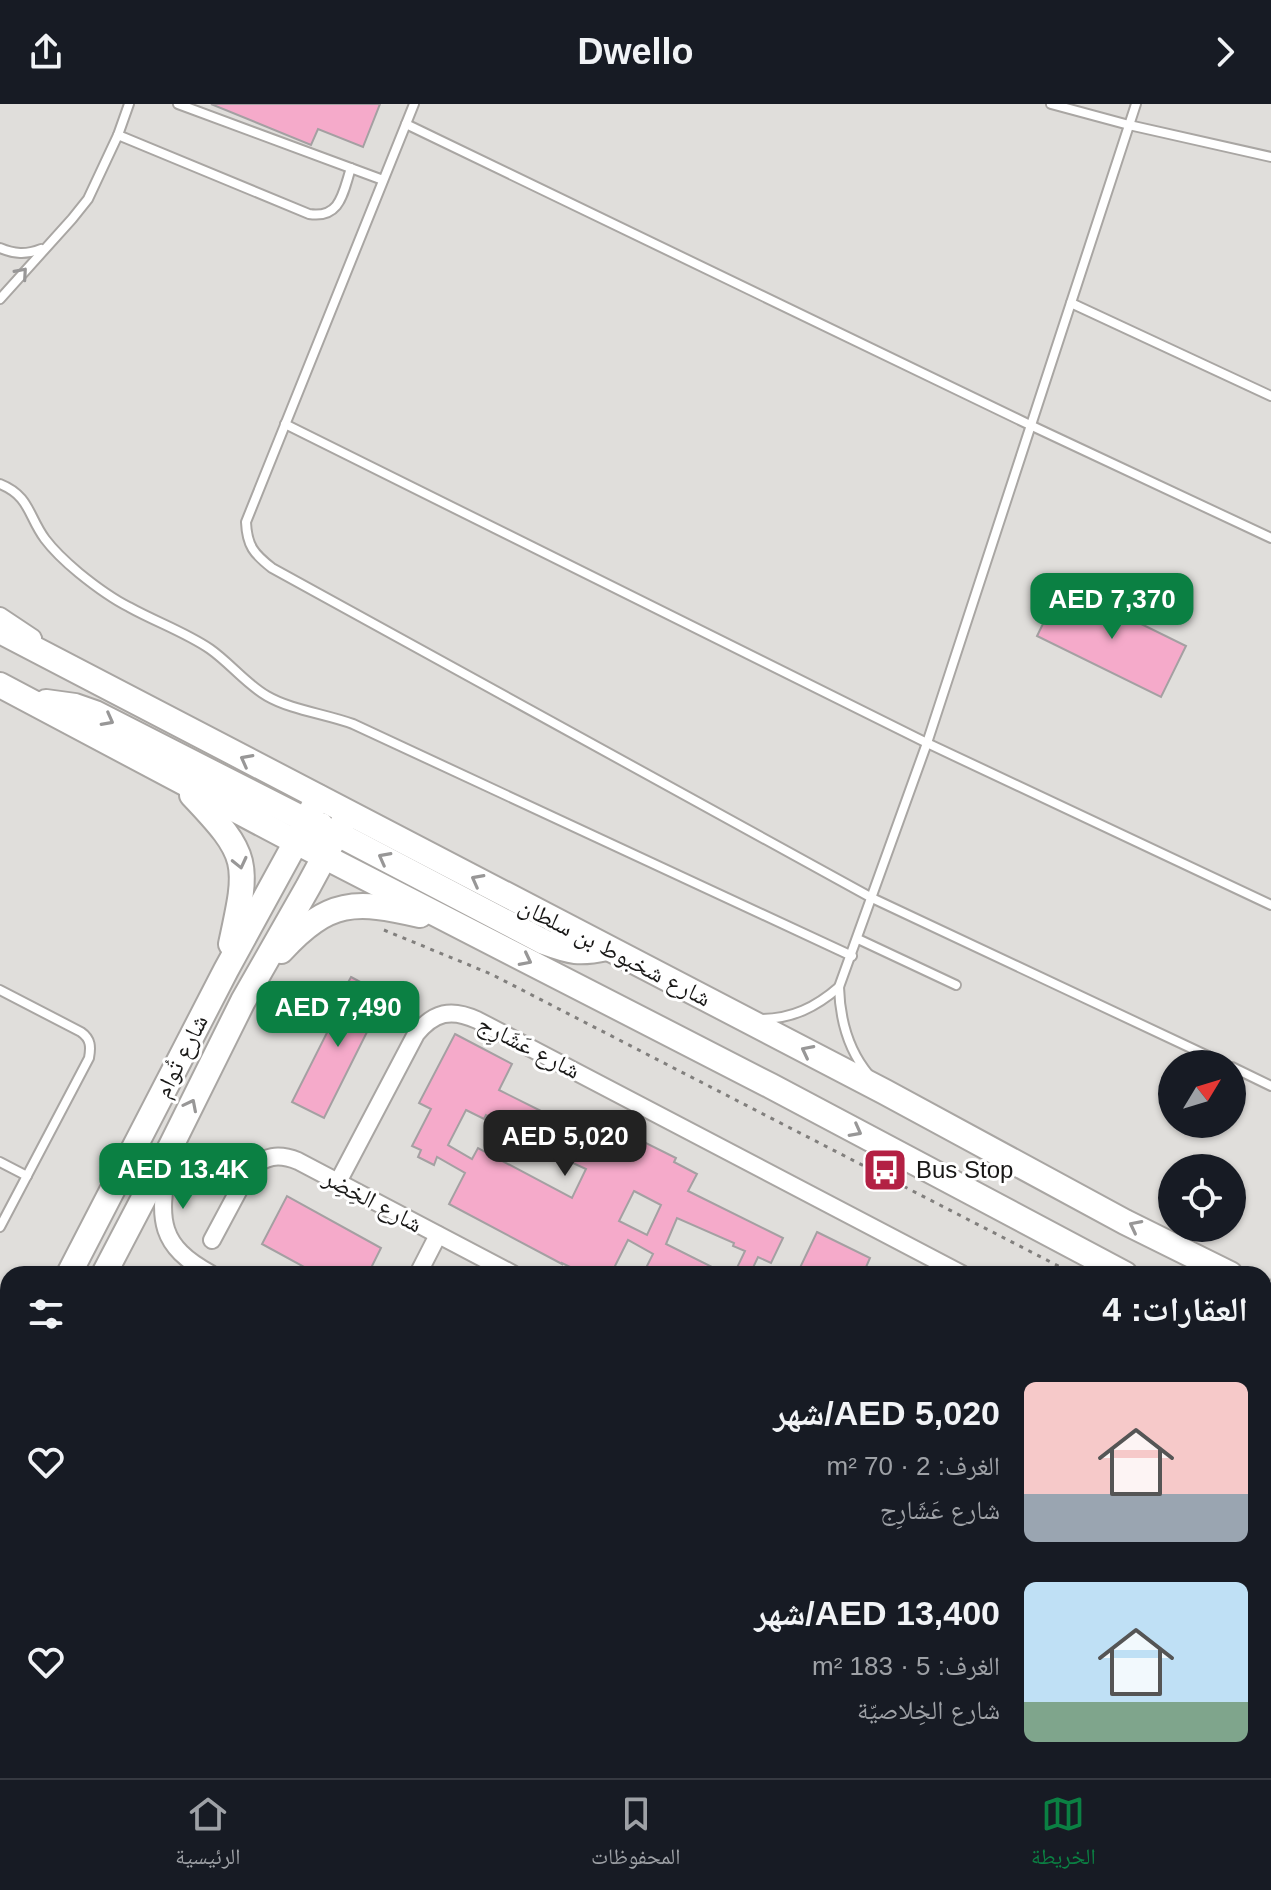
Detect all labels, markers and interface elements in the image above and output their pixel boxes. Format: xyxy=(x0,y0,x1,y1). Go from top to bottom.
icon: share xyxy=(24,30,68,74)
icon: forward xyxy=(1203,30,1247,74)
text: Dwello xyxy=(578,31,694,72)
one-way arrow xyxy=(13,268,27,282)
pin: AED 7,370 xyxy=(1020,573,1204,641)
text: AED 7,370 xyxy=(1048,584,1176,614)
one-way arrow xyxy=(99,710,114,725)
one-way arrow xyxy=(240,754,255,769)
one-way arrow xyxy=(378,853,392,868)
one-way arrow xyxy=(231,856,248,870)
one-way arrow xyxy=(470,875,485,890)
street label: شارع شخبوط بن سلطان xyxy=(514,891,716,1013)
one-way arrow xyxy=(518,950,533,965)
pin: AED 7,490 xyxy=(246,981,430,1049)
text: AED 7,490 xyxy=(274,992,402,1022)
street label: شارع عَشَارِج xyxy=(472,1009,585,1088)
street label: شارع تُوام xyxy=(148,1010,216,1103)
one-way arrow xyxy=(800,1046,815,1061)
north arrow xyxy=(1158,1050,1246,1138)
map controls xyxy=(1158,1050,1246,1242)
one-way arrow xyxy=(181,1099,197,1114)
pin: AED 5,020 xyxy=(473,1110,657,1178)
text: AED 5,020 xyxy=(501,1121,629,1151)
one-way arrow xyxy=(848,1122,863,1137)
pin: AED 13.4K xyxy=(91,1143,275,1211)
bus stop icon: Bus Stop xyxy=(861,1146,909,1194)
text: AED 13.4K xyxy=(117,1154,249,1184)
button: locate xyxy=(1158,1154,1246,1242)
place label: Bus Stop xyxy=(916,1156,1013,1183)
street label: شارع الخِضِر xyxy=(318,1163,427,1239)
one-way arrow xyxy=(1129,1221,1144,1236)
text: العقارات: 4 xyxy=(1102,1290,1248,1328)
icon: filters xyxy=(24,1292,68,1336)
text: AED 5,020/شهر xyxy=(773,1394,1000,1432)
icon: home xyxy=(1088,1414,1184,1510)
icon: heart xyxy=(24,1440,68,1484)
text: الغرف: 2 · 70 m² xyxy=(826,1451,1000,1481)
text: شارع عَشَارِج xyxy=(880,1495,1000,1525)
text: AED 13,400/شهر xyxy=(755,1594,1000,1632)
icon: home xyxy=(1088,1614,1184,1710)
icon: heart xyxy=(24,1640,68,1684)
text: الغرف: 5 · 183 m² xyxy=(812,1651,1000,1681)
text: شارع الخِلاصيّة xyxy=(857,1695,1000,1725)
tab: الرئيسية xyxy=(175,1792,240,1878)
tab: المحفوظات xyxy=(591,1792,681,1878)
tab: الخريطة xyxy=(1031,1792,1096,1878)

